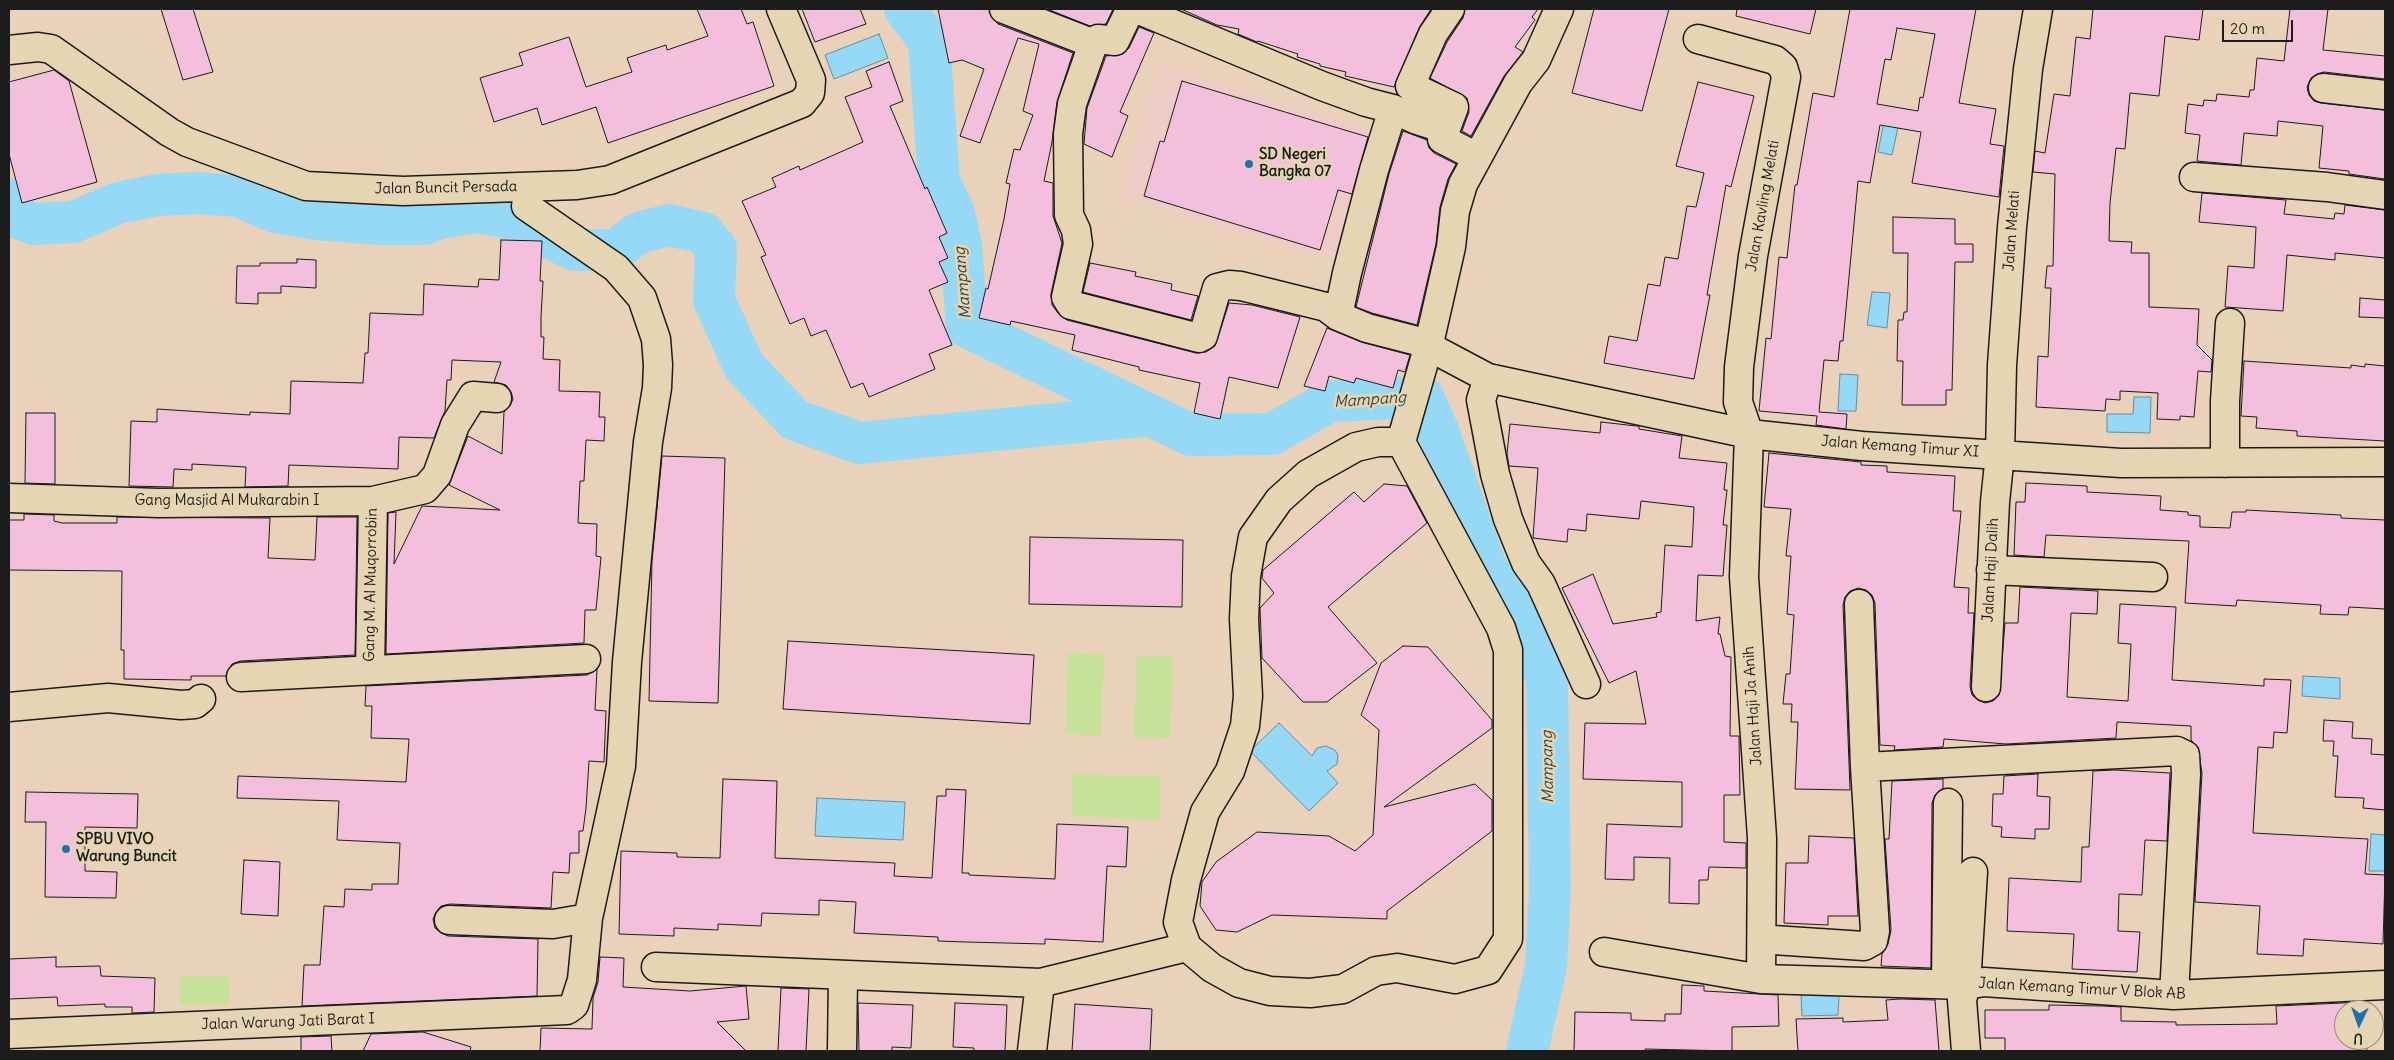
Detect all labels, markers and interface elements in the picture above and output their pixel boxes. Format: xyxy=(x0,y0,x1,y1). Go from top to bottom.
scale bar xyxy=(2224,10,2295,42)
text: 20 m xyxy=(2230,19,2265,38)
street label: Jalan Kavling Melati xyxy=(1743,139,1783,273)
place label: SD Negeri Bangka 07 xyxy=(1259,146,1331,181)
marker: SD Negeri Bangka 07 xyxy=(1243,158,1255,170)
street label: Jalan Buncit Persada xyxy=(375,178,517,198)
street label: Jalan Melati xyxy=(2000,190,2024,272)
water label: Mampang xyxy=(950,246,976,320)
water label: Mampang xyxy=(1333,388,1407,412)
street label: Jalan Kemang Timur XI xyxy=(1820,433,1980,461)
street label: Gang Masjid Al Mukarabin I xyxy=(134,492,320,510)
street label: Gang M. Al Muqorrobin xyxy=(361,508,381,662)
street label: Jalan Haji Dalih xyxy=(1979,517,2003,623)
street label: Jalan Haji Ja Anih xyxy=(1740,646,1766,766)
water label: Mampang xyxy=(1538,731,1558,803)
place label: SPBU VIVO Warung Buncit xyxy=(76,831,177,866)
marker: SPBU VIVO Warung Buncit xyxy=(60,843,72,855)
street label: Jalan Kemang Timur V Blok AB xyxy=(1978,975,2186,1003)
north arrow xyxy=(2334,1000,2384,1050)
street label: Jalan Warung Jati Barat I xyxy=(201,1010,375,1034)
text: U xyxy=(2353,1030,2364,1048)

